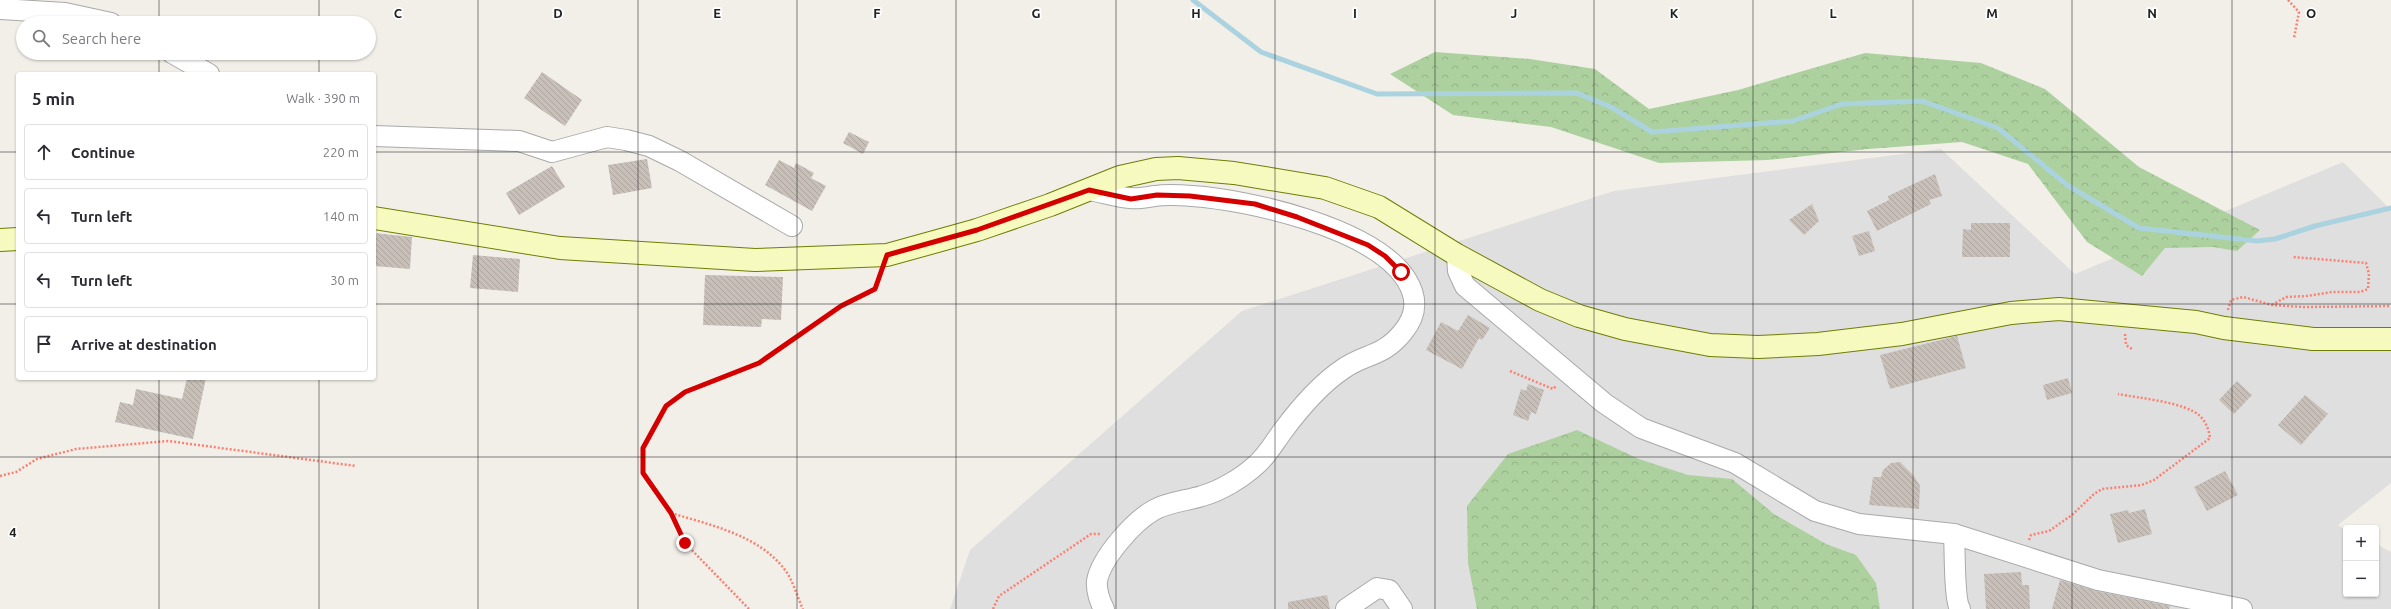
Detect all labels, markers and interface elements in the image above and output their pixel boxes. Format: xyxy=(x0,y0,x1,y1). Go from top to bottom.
text: C xyxy=(394,6,403,20)
text: D xyxy=(553,6,563,20)
text: E xyxy=(713,6,721,20)
text: F xyxy=(873,6,881,20)
text: G xyxy=(1032,6,1041,20)
text: H xyxy=(1191,6,1201,20)
text: I xyxy=(1353,6,1357,20)
text: J xyxy=(1511,6,1517,20)
text: K xyxy=(1670,6,1679,20)
text: L xyxy=(1829,6,1837,20)
text: M xyxy=(1986,6,1998,20)
text: N xyxy=(2147,6,2157,20)
text: O xyxy=(2306,6,2316,20)
search box xyxy=(16,16,376,60)
icon: search xyxy=(30,27,52,49)
text: Search here xyxy=(62,30,141,47)
text: 5 min xyxy=(32,89,75,108)
text: Walk · 390 m xyxy=(286,91,360,105)
icon: ahead xyxy=(33,141,55,163)
text: Continue xyxy=(71,144,135,161)
text: 220 m xyxy=(323,145,359,159)
icon: left xyxy=(33,205,55,227)
text: Turn left xyxy=(71,208,132,225)
text: 140 m xyxy=(323,209,359,223)
route start xyxy=(1392,263,1410,281)
icon: left xyxy=(33,269,55,291)
text: Turn left xyxy=(71,272,132,289)
text: 30 m xyxy=(330,273,359,287)
icon: arrive xyxy=(33,333,55,355)
text: Arrive at destination xyxy=(71,336,217,353)
text: 4 xyxy=(9,525,17,539)
map controls xyxy=(2343,525,2379,597)
button: + xyxy=(2343,525,2379,561)
route end xyxy=(676,534,694,552)
button: − xyxy=(2343,561,2379,597)

